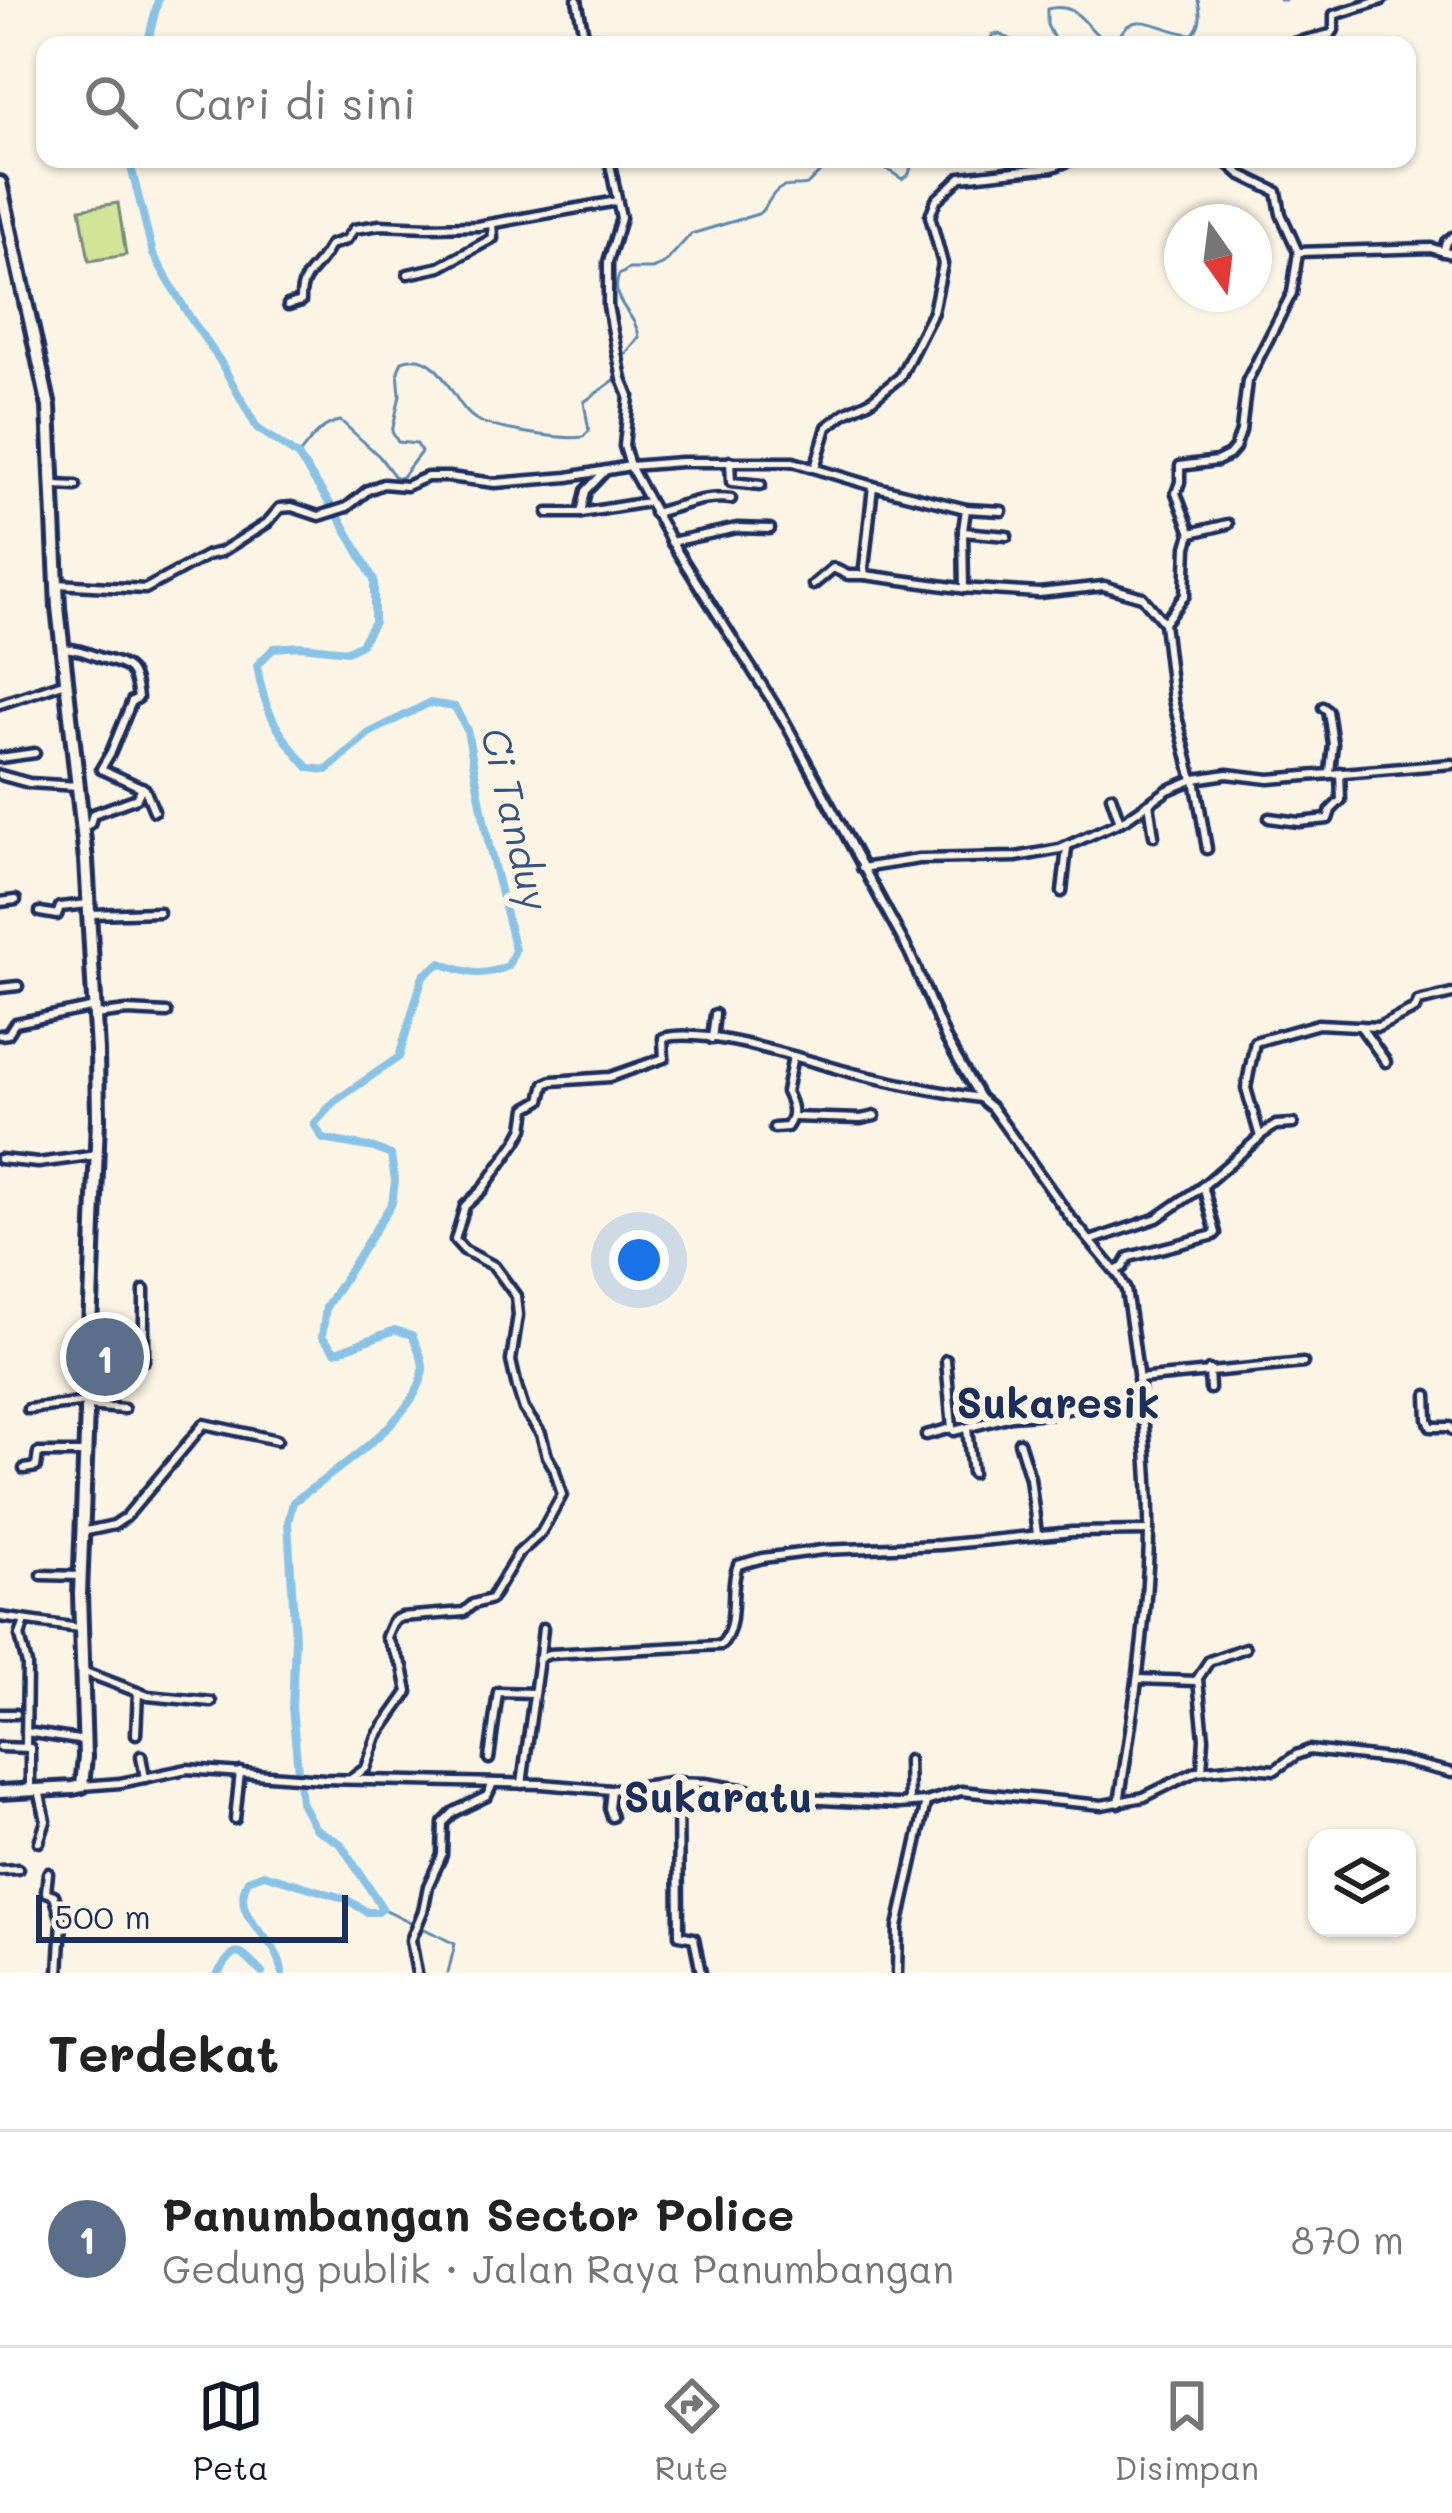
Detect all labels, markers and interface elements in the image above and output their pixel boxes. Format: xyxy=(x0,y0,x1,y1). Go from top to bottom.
search box xyxy=(36,36,1416,168)
icon: search xyxy=(78,69,144,135)
text: Cari di sini xyxy=(174,73,416,131)
north arrow xyxy=(1164,204,1272,312)
water label: Ci Tanduy xyxy=(471,722,562,916)
your location xyxy=(609,1230,669,1290)
pin: 1 xyxy=(66,1312,144,1402)
district label: Sukaresik xyxy=(956,1374,1160,1429)
district label: Sukaratu xyxy=(623,1768,813,1823)
map controls xyxy=(1308,1829,1416,1937)
button: layers xyxy=(1308,1829,1416,1937)
scale bar xyxy=(36,1889,348,1942)
text: 500 m xyxy=(54,1894,151,1937)
text: Terdekat xyxy=(48,2018,279,2085)
text: Panumbangan Sector Police xyxy=(162,2184,794,2242)
text: 1 xyxy=(78,2213,96,2264)
text: 870 m xyxy=(1291,2213,1404,2264)
text: Gedung publik · Jalan Raya Panumbangan xyxy=(162,2242,954,2293)
tab: Peta xyxy=(193,2373,269,2488)
tab: Rute xyxy=(655,2373,729,2488)
tab: Disimpan xyxy=(1115,2373,1259,2488)

